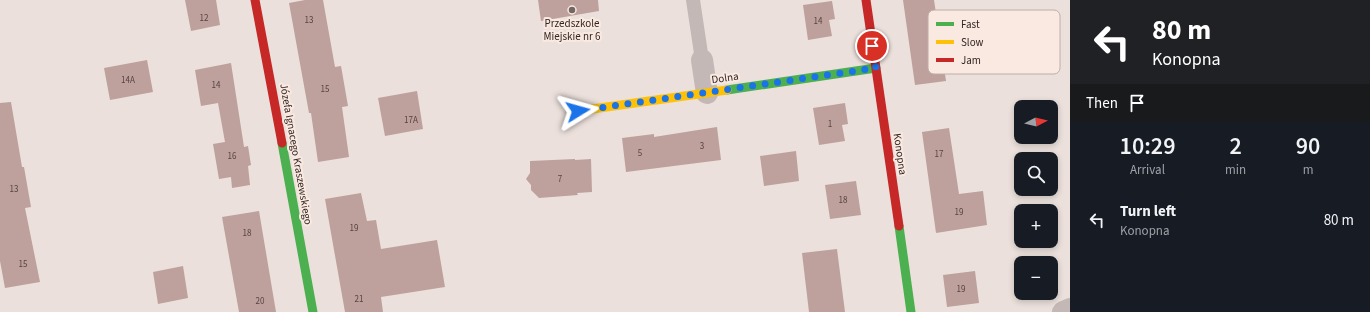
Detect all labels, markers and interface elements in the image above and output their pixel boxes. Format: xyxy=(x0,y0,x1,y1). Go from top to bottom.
marker: Przedszkole Miejskie nr 6 xyxy=(567,5,577,15)
legend xyxy=(928,10,1060,74)
text: 80 m xyxy=(1152,10,1211,50)
house number: 12 xyxy=(200,12,209,25)
house number: 13 xyxy=(305,14,314,27)
house number: 14 xyxy=(814,15,823,28)
place label: Przedszkole Miejskie nr 6 xyxy=(544,16,601,44)
icon: left xyxy=(1086,16,1138,68)
text: Fast xyxy=(961,17,980,32)
pin xyxy=(855,29,889,63)
icon: arrive xyxy=(861,35,883,57)
text: Slow xyxy=(961,35,984,50)
text: Konopna xyxy=(1152,47,1221,72)
text: Jam xyxy=(961,53,981,68)
street label: Dolna xyxy=(711,69,739,87)
house number: 14A xyxy=(121,74,135,87)
house number: 14 xyxy=(212,79,221,92)
street label: Józefa Ignacego Kraszewskiego xyxy=(276,82,316,226)
house number: 15 xyxy=(321,83,330,96)
position arrow xyxy=(557,90,599,132)
icon: arrive xyxy=(1126,92,1148,114)
text: Then xyxy=(1086,93,1118,114)
north arrow xyxy=(1014,100,1058,144)
map controls xyxy=(1014,100,1058,300)
house number: 17A xyxy=(404,114,418,127)
house number: 1 xyxy=(828,118,832,131)
text: 10:29 xyxy=(1120,129,1175,164)
text: 2 xyxy=(1229,129,1242,164)
text: 90 xyxy=(1296,129,1320,164)
street label: Konopna xyxy=(890,132,910,176)
house number: 3 xyxy=(700,140,705,153)
house number: 5 xyxy=(638,147,643,160)
house number: 17 xyxy=(935,148,944,161)
house number: 16 xyxy=(228,150,237,163)
button: search xyxy=(1014,152,1058,196)
text: Arrival xyxy=(1130,161,1165,179)
text: min xyxy=(1225,161,1246,179)
text: m xyxy=(1303,161,1313,179)
house number: 7 xyxy=(558,173,563,186)
house number: 13 xyxy=(10,183,19,196)
house number: 18 xyxy=(839,194,848,207)
text: Turn left xyxy=(1120,201,1176,222)
button: + xyxy=(1014,204,1058,248)
house number: 19 xyxy=(955,206,964,219)
icon: left xyxy=(1086,209,1108,231)
text: 80 m xyxy=(1324,210,1354,231)
house number: 19 xyxy=(350,222,359,235)
text: Konopna xyxy=(1120,222,1170,240)
house number: 18 xyxy=(243,227,252,240)
button: − xyxy=(1014,256,1058,300)
house number: 15 xyxy=(19,258,28,271)
house number: 19 xyxy=(957,283,966,296)
house number: 21 xyxy=(355,293,363,306)
house number: 20 xyxy=(256,295,265,308)

